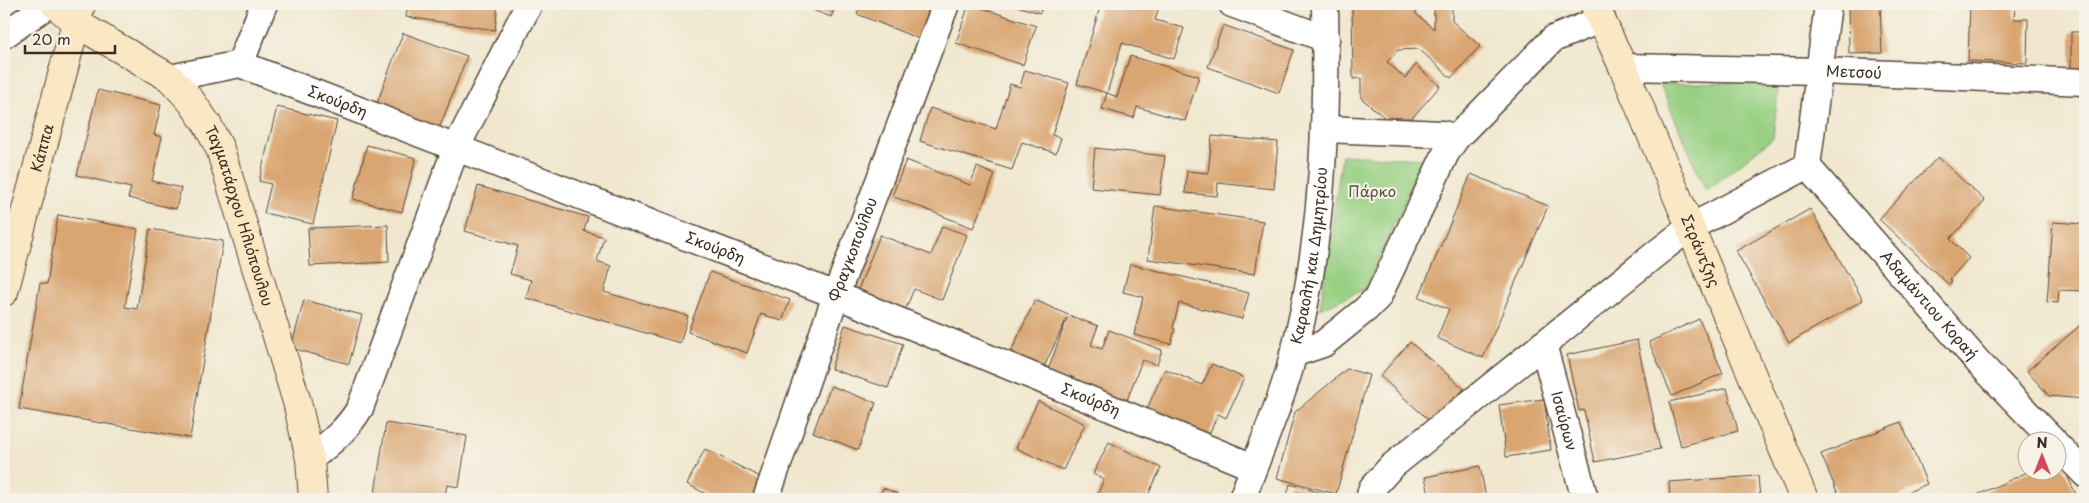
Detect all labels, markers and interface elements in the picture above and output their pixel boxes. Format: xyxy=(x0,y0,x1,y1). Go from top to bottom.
scale bar xyxy=(25,22,115,54)
text: 20 m xyxy=(32,27,71,50)
street label: Μετσού xyxy=(1826,58,1882,84)
street label: Σκούρδη xyxy=(305,78,371,122)
street label: Κάππα xyxy=(24,121,59,174)
street label: Ταγματάρχου Ηλιόπουλου xyxy=(200,121,280,309)
street label: Καραολή και Δημητρίου xyxy=(1284,166,1332,346)
park label: Πάρκο xyxy=(1348,179,1396,202)
street label: Φραγκοπούλου xyxy=(822,194,882,305)
street label: Στράντζης xyxy=(1676,211,1727,291)
street label: Σκούρδη xyxy=(683,225,749,269)
street label: Αδαμάντιου Κοραή xyxy=(1876,245,1984,364)
street label: Σκούρδη xyxy=(1058,376,1124,421)
street label: Ισαύρων xyxy=(1546,388,1584,453)
north arrow xyxy=(2016,430,2066,480)
text: N xyxy=(2036,432,2048,453)

